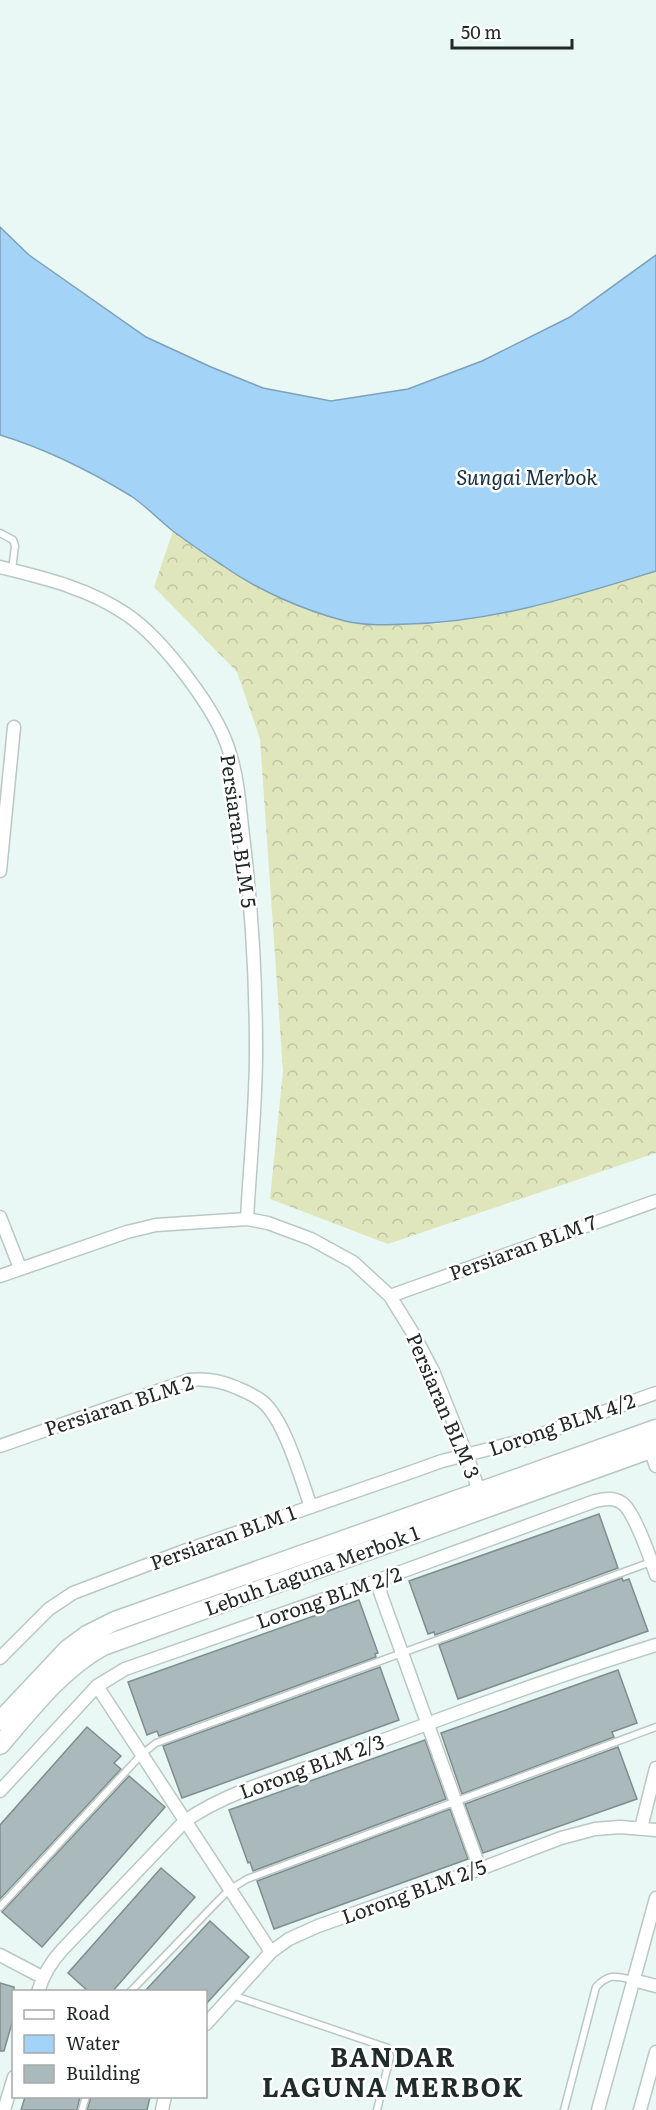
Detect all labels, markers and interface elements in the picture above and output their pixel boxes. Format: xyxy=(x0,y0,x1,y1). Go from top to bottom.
scale bar xyxy=(452,12,572,50)
text: 50 m xyxy=(461,18,502,45)
water label: Sungai Merbok xyxy=(456,460,598,491)
street label: Persiaran BLM 5 xyxy=(214,752,266,910)
street label: Persiaran BLM 7 xyxy=(444,1206,600,1287)
street label: Persiaran BLM 3 xyxy=(401,1328,489,1483)
street label: Persiaran BLM 2 xyxy=(40,1366,197,1442)
street label: Lorong BLM 4/2 xyxy=(484,1384,639,1462)
street label: Persiaran BLM 1 xyxy=(145,1496,299,1576)
street label: Lebuh Laguna Merbok 1 xyxy=(200,1516,423,1622)
street label: Lorong BLM 2/2 xyxy=(252,1557,405,1635)
street label: Lorong BLM 2/3 xyxy=(235,1725,388,1805)
street label: Lorong BLM 2/5 xyxy=(337,1850,490,1930)
legend xyxy=(12,1990,207,2098)
text: Road xyxy=(66,1999,110,2026)
text: Water xyxy=(66,2029,120,2056)
district label: BANDAR LAGUNA MERBOK xyxy=(262,2036,524,2105)
text: Building xyxy=(66,2059,141,2086)

